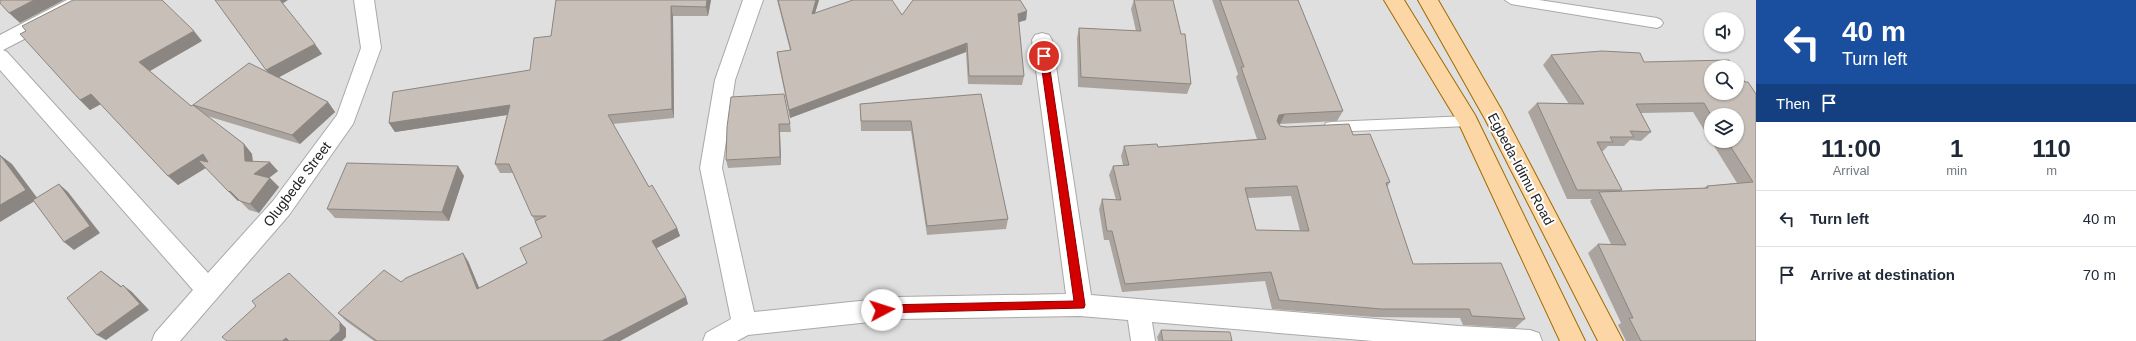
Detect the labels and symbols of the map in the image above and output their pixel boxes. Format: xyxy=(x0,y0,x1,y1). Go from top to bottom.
pin xyxy=(1027,39,1061,73)
street label: Egbeda-Idimu Road xyxy=(1485,110,1557,228)
street label: Olugbede Street xyxy=(260,138,334,230)
position arrow xyxy=(861,289,903,331)

